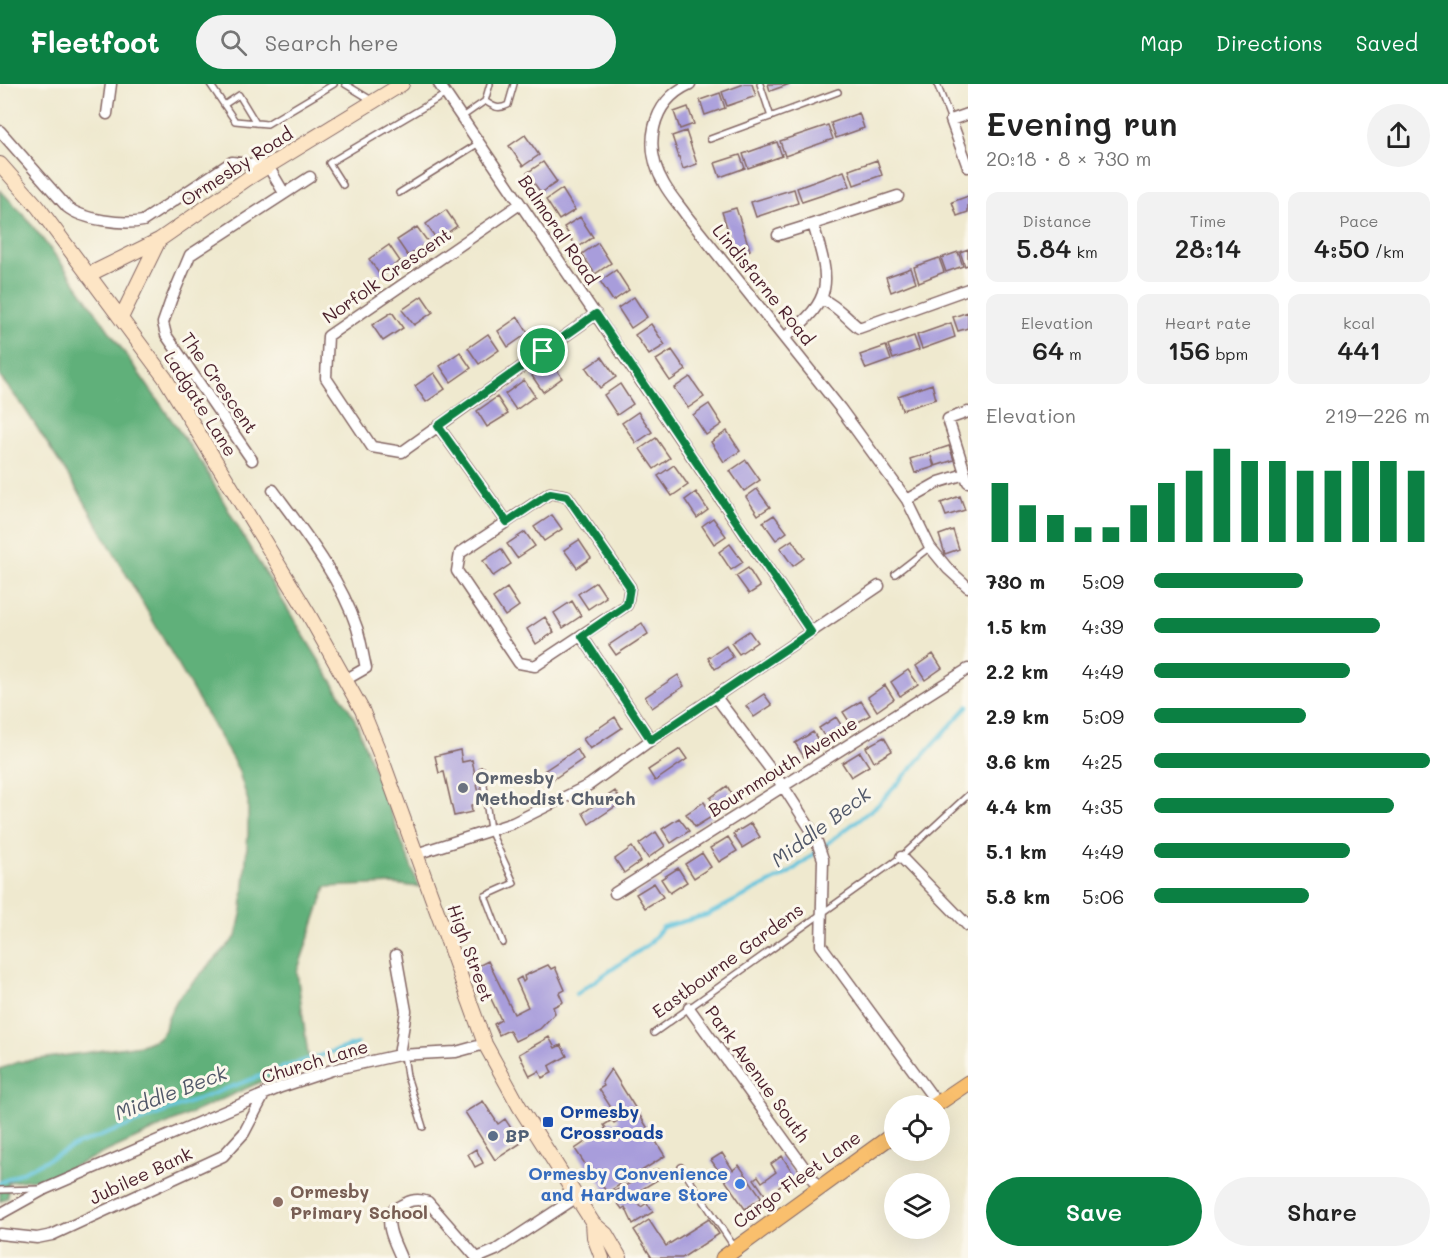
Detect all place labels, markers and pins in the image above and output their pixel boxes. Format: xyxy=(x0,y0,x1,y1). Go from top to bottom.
pin xyxy=(517,325,568,376)
place label: Ormesby Methodist Church xyxy=(475,765,635,810)
marker: Ormesby Methodist Church xyxy=(456,781,470,795)
place label: Ormesby Crossroads xyxy=(560,1099,664,1144)
marker: Ormesby Crossroads xyxy=(541,1115,555,1129)
place label: BP xyxy=(505,1123,529,1147)
marker: BP xyxy=(486,1129,500,1143)
place label: Ormesby Convenience and Hardware Store xyxy=(528,1161,728,1206)
marker: Ormesby Convenience and Hardware Store xyxy=(733,1177,747,1191)
place label: Ormesby Primary School xyxy=(290,1179,428,1224)
marker: Ormesby Primary School xyxy=(271,1195,285,1209)

